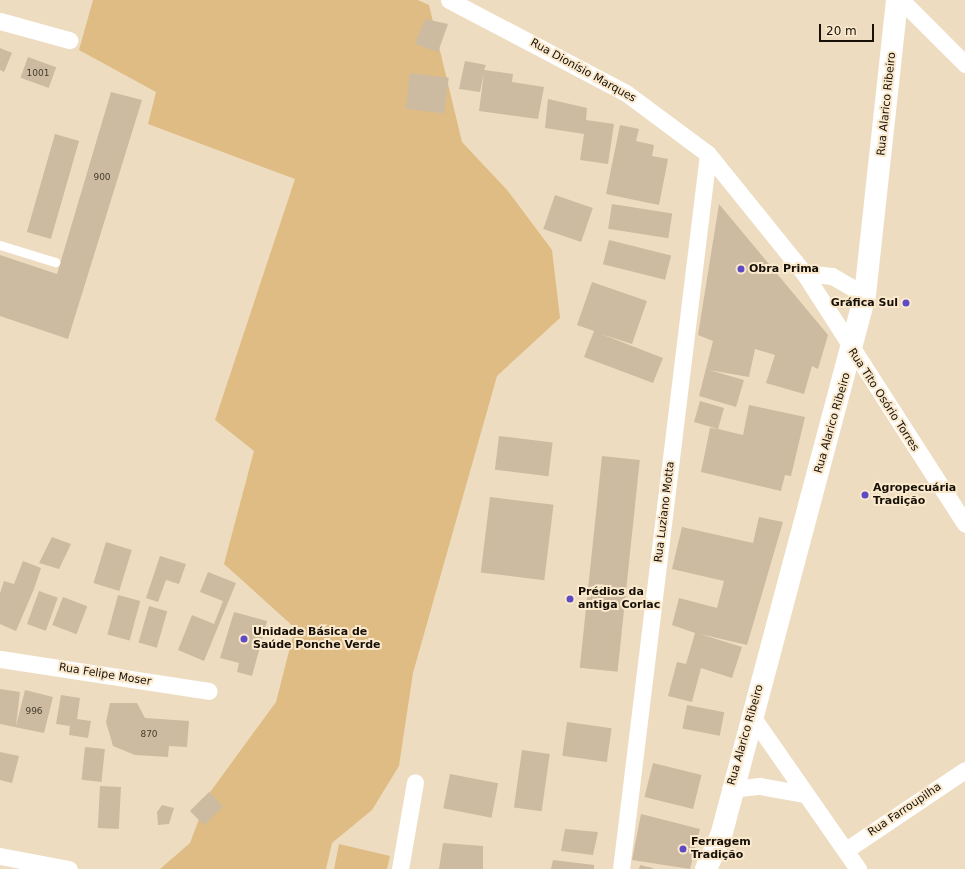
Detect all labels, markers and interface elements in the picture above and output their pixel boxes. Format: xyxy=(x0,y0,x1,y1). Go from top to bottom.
scale bar xyxy=(821,16,876,42)
text: 20 m xyxy=(826,24,857,38)
street label: Rua Dionísio Marques xyxy=(528,36,638,106)
street label: Rua Alarico Ribeiro xyxy=(875,52,899,156)
house number: 1001 xyxy=(27,68,49,78)
house number: 900 xyxy=(93,172,111,182)
place label: Obra Prima xyxy=(749,262,819,276)
marker: Obra Prima xyxy=(736,264,746,274)
place label: Gráfica Sul xyxy=(831,296,898,310)
marker: Gráfica Sul xyxy=(901,298,911,308)
street label: Rua Tito Osório Torres xyxy=(845,346,921,454)
street label: Rua Alarico Ribeiro xyxy=(812,371,854,475)
street label: Rua Luziano Motta xyxy=(652,461,678,563)
place label: Agropecuária Tradição xyxy=(873,482,956,508)
marker: Agropecuária Tradição xyxy=(860,490,870,500)
place label: Prédios da antiga Corlac xyxy=(578,586,660,612)
marker: Prédios da antiga Corlac xyxy=(565,594,575,604)
place label: Unidade Básica de Saúde Ponche Verde xyxy=(253,626,381,652)
marker: Unidade Básica de Saúde Ponche Verde xyxy=(238,633,250,645)
street label: Rua Felipe Moser xyxy=(58,661,152,689)
street label: Rua Alarico Ribeiro xyxy=(725,683,767,787)
house number: 996 xyxy=(25,706,43,716)
house number: 870 xyxy=(140,729,158,739)
street label: Rua Farroupilha xyxy=(866,781,944,839)
place label: Ferragem Tradição xyxy=(691,836,751,862)
marker: Ferragem Tradição xyxy=(678,844,688,854)

